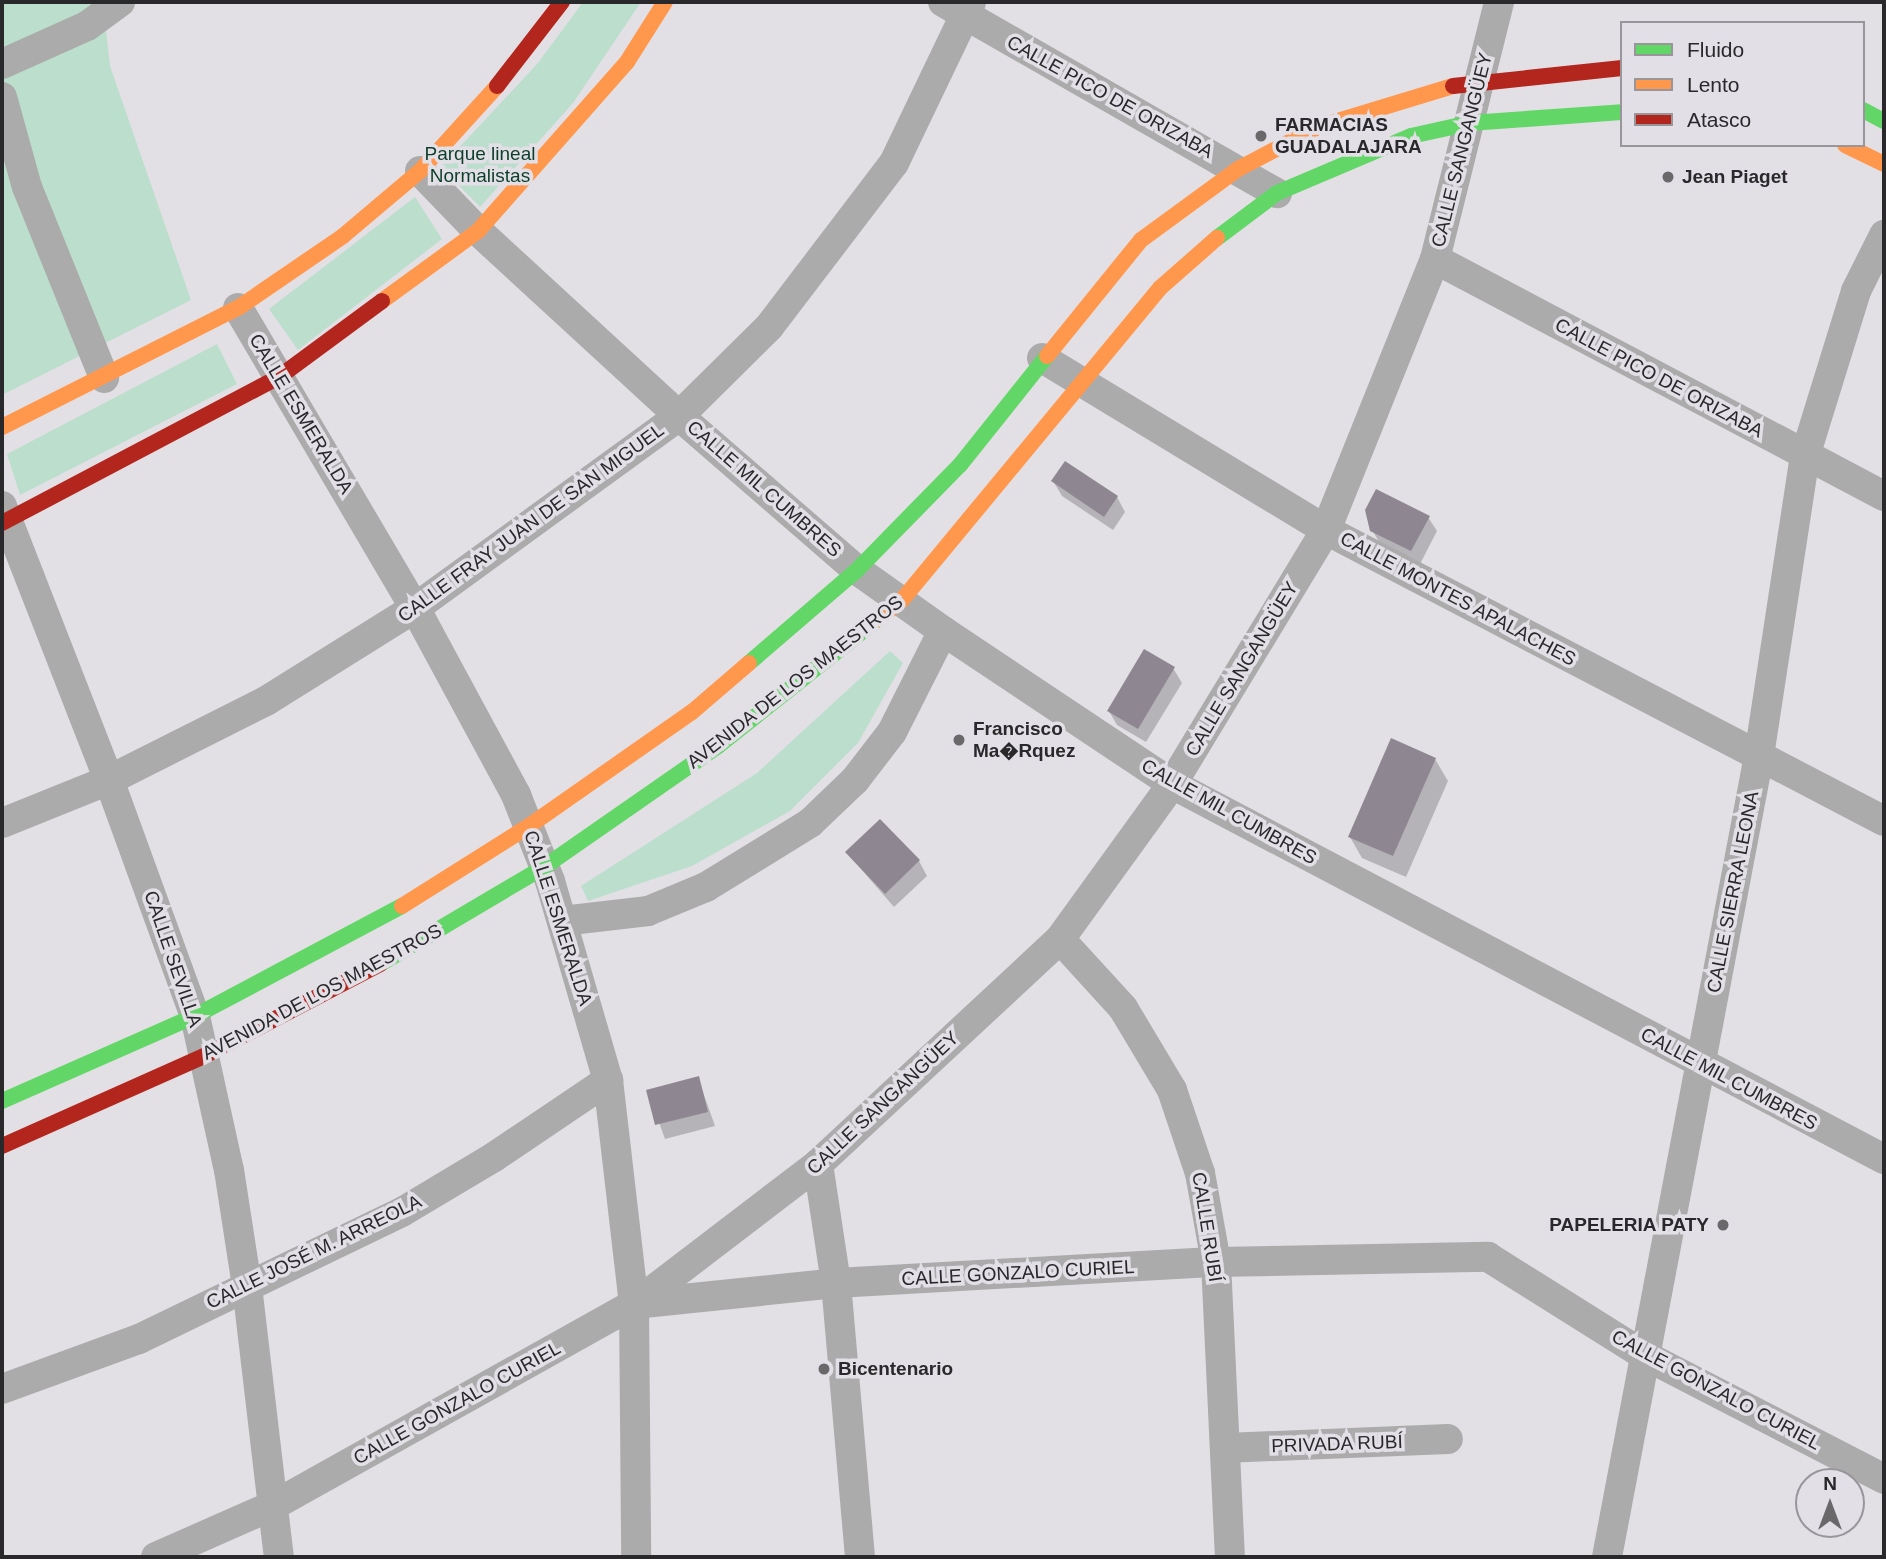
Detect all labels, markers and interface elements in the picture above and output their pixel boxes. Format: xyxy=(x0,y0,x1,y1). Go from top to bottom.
legend xyxy=(1620,21,1865,147)
street label: CALLE PICO DE ORIZABA xyxy=(1003,31,1217,163)
text: Fluido xyxy=(1687,38,1744,61)
street label: CALLE SANGANGÜEY xyxy=(1427,50,1497,250)
text: Lento xyxy=(1687,73,1740,96)
text: Atasco xyxy=(1687,108,1751,131)
place label: FARMACIAS GUADALAJARA xyxy=(1275,114,1422,158)
marker: FARMACIAS GUADALAJARA xyxy=(1253,128,1269,144)
park label: Parque lineal Normalistas xyxy=(425,143,535,187)
place label: Jean Piaget xyxy=(1682,166,1788,188)
marker: Jean Piaget xyxy=(1660,169,1676,185)
street label: CALLE PICO DE ORIZABA xyxy=(1551,313,1767,443)
street label: CALLE ESMERALDA xyxy=(244,330,358,498)
street label: CALLE MIL CUMBRES xyxy=(682,416,846,562)
street label: CALLE FRAY JUAN DE SAN MIGUEL xyxy=(393,419,669,627)
street label: CALLE MONTES APALACHES xyxy=(1336,527,1580,671)
street label: CALLE SANGANGÜEY xyxy=(1181,578,1303,760)
street label: AVENIDA DE LOS MAESTROS xyxy=(682,590,908,774)
place label: Francisco Ma�Rquez xyxy=(973,718,1075,762)
marker: Francisco Ma�Rquez xyxy=(951,732,967,748)
street label: CALLE MIL CUMBRES xyxy=(1137,754,1321,870)
street label: CALLE SIERRA LEONA xyxy=(1702,789,1764,995)
street label: CALLE ESMERALDA xyxy=(519,828,597,1008)
street label: CALLE SEVILLA xyxy=(139,888,207,1030)
street label: AVENIDA DE LOS MAESTROS xyxy=(198,919,446,1065)
street label: CALLE MIL CUMBRES xyxy=(1636,1023,1822,1135)
street label: CALLE SANGANGÜEY xyxy=(802,1027,964,1179)
street label: CALLE RUBÍ xyxy=(1187,1170,1227,1284)
street label: CALLE JOSÉ M. ARREOLA xyxy=(202,1190,426,1314)
place label: PAPELERIA PATY xyxy=(1549,1214,1709,1236)
marker: PAPELERIA PATY xyxy=(1715,1217,1731,1233)
street label: CALLE GONZALO CURIEL xyxy=(901,1256,1135,1290)
street label: CALLE GONZALO CURIEL xyxy=(1608,1325,1824,1455)
street label: CALLE GONZALO CURIEL xyxy=(349,1336,565,1470)
place label: Bicentenario xyxy=(838,1358,953,1380)
marker: Bicentenario xyxy=(816,1361,832,1377)
street label: PRIVADA RUBÍ xyxy=(1270,1430,1404,1458)
north arrow xyxy=(1795,1468,1865,1538)
text: N xyxy=(1823,1473,1837,1494)

